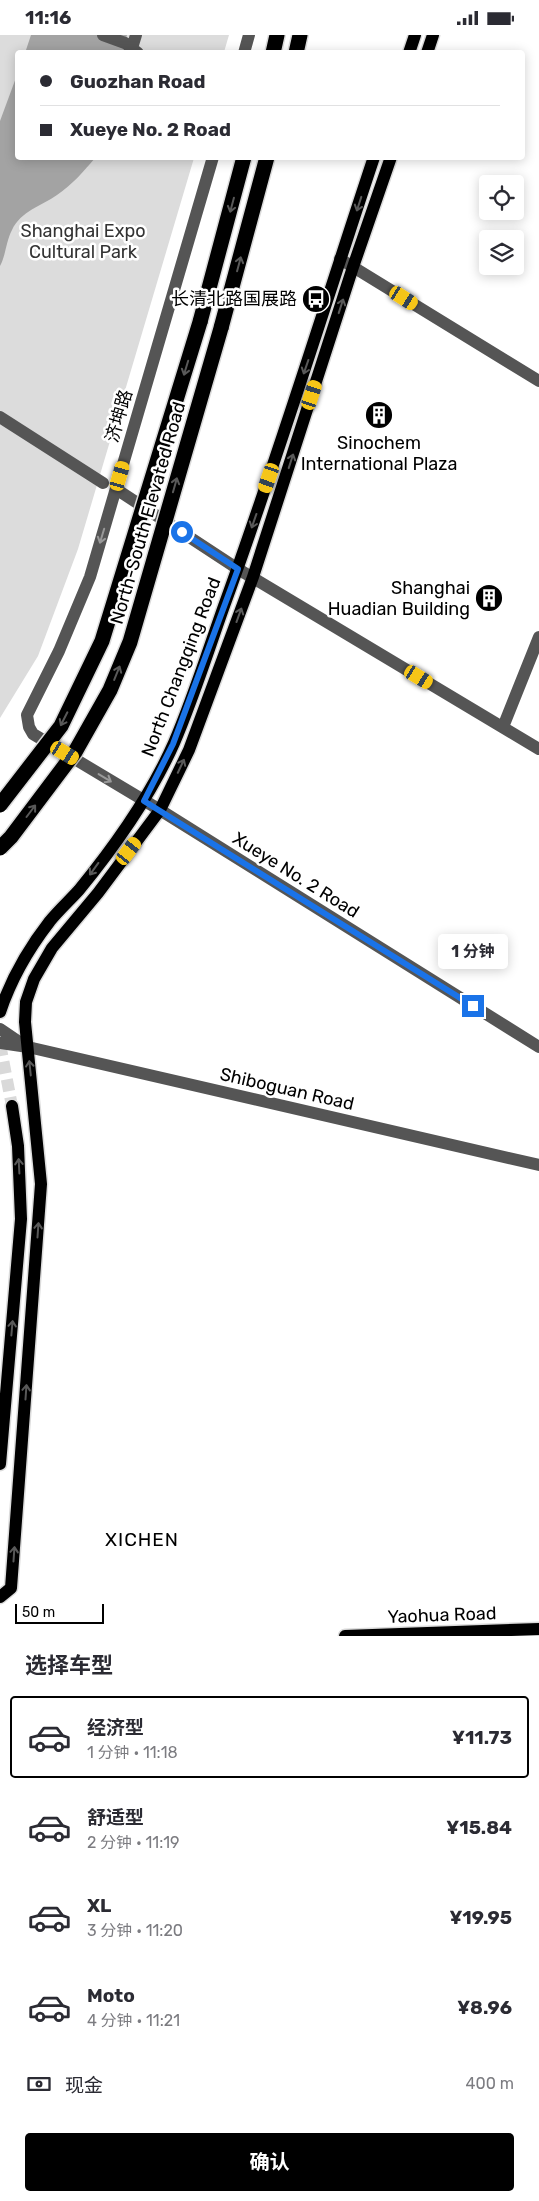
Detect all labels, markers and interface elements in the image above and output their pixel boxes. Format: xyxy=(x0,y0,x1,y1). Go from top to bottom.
text: 11:16 xyxy=(25,6,71,29)
text: Guozhan Road xyxy=(70,70,206,93)
text: Xueye No. 2 Road xyxy=(70,118,231,141)
map controls xyxy=(479,175,524,275)
button: locate xyxy=(479,175,524,220)
one-way arrow xyxy=(354,195,363,211)
one-way arrow xyxy=(226,196,236,212)
park label: Shanghai Expo Cultural Park xyxy=(20,220,146,263)
button: layers xyxy=(479,230,524,275)
one-way arrow xyxy=(234,256,244,272)
bus stop icon: 长清北路国展路 xyxy=(301,284,331,314)
car xyxy=(387,284,420,312)
place label: 长清北路国展路 xyxy=(171,288,297,310)
one-way arrow xyxy=(336,298,346,314)
one-way arrow xyxy=(301,359,311,375)
one-way arrow xyxy=(180,360,190,376)
car xyxy=(300,378,323,412)
street label: 济坤路 xyxy=(101,387,137,445)
street label: North-South Elevated Road xyxy=(106,399,190,627)
building icon: Sinochem International Plaza xyxy=(364,400,394,430)
place label: Sinochem International Plaza xyxy=(301,432,457,475)
one-way arrow xyxy=(286,453,296,469)
car xyxy=(108,460,131,492)
car xyxy=(257,461,280,495)
one-way arrow xyxy=(171,477,181,493)
one-way arrow xyxy=(249,513,258,528)
route start xyxy=(171,521,193,543)
one-way arrow xyxy=(97,528,106,543)
street label: North Changqing Road xyxy=(137,574,225,760)
place label: Shanghai Huadian Building xyxy=(328,577,470,620)
building icon: Shanghai Huadian Building xyxy=(474,583,504,613)
one-way arrow xyxy=(235,607,244,623)
car xyxy=(402,663,435,691)
one-way arrow xyxy=(113,666,122,682)
one-way arrow xyxy=(59,711,68,726)
car xyxy=(48,739,81,767)
one-way arrow xyxy=(177,759,186,774)
one-way arrow xyxy=(98,773,112,783)
one-way arrow xyxy=(26,804,36,818)
street label: Xueye No. 2 Road xyxy=(229,827,363,923)
car xyxy=(113,835,144,867)
one-way arrow xyxy=(89,861,100,875)
callout: 1 分钟 xyxy=(438,933,508,969)
text: 1 分钟 xyxy=(451,942,495,961)
route end xyxy=(462,995,484,1017)
one-way arrow xyxy=(25,1060,34,1076)
street label: Shiboguan Road xyxy=(218,1063,356,1115)
one-way arrow xyxy=(15,1159,24,1175)
one-way arrow xyxy=(33,1222,42,1238)
one-way arrow xyxy=(7,1321,17,1337)
one-way arrow xyxy=(21,1384,30,1400)
district label: XICHEN xyxy=(105,1528,179,1551)
one-way arrow xyxy=(9,1546,18,1562)
scale bar xyxy=(15,1601,104,1624)
street label: Yaohua Road xyxy=(387,1602,497,1628)
text: 50 m xyxy=(22,1604,55,1621)
text: 选择车型 xyxy=(25,1652,113,1679)
icon: car xyxy=(27,1715,72,1760)
text: 经济型 xyxy=(87,1716,144,1739)
text: ¥11.73 xyxy=(452,1726,512,1749)
text: 1 分钟 · 11:18 xyxy=(87,1743,178,1762)
icon: car xyxy=(27,1805,72,1850)
text: 舒适型 xyxy=(87,1806,144,1829)
text: ¥15.84 xyxy=(446,1816,512,1839)
text: 2 分钟 · 11:19 xyxy=(87,1833,180,1852)
text: XL xyxy=(87,1894,111,1917)
icon: car xyxy=(27,1895,72,1940)
text: ¥19.95 xyxy=(449,1906,512,1929)
text: 3 分钟 · 11:20 xyxy=(87,1921,183,1940)
text: Moto xyxy=(87,1984,135,2007)
icon: car xyxy=(27,1985,72,2030)
text: ¥8.96 xyxy=(457,1996,512,2019)
text: 4 分钟 · 11:21 xyxy=(87,2011,180,2030)
icon: cash xyxy=(25,2070,53,2098)
text: 现金 xyxy=(65,2074,103,2097)
text: 400 m xyxy=(466,2074,514,2093)
button: 确认 xyxy=(25,2133,514,2191)

